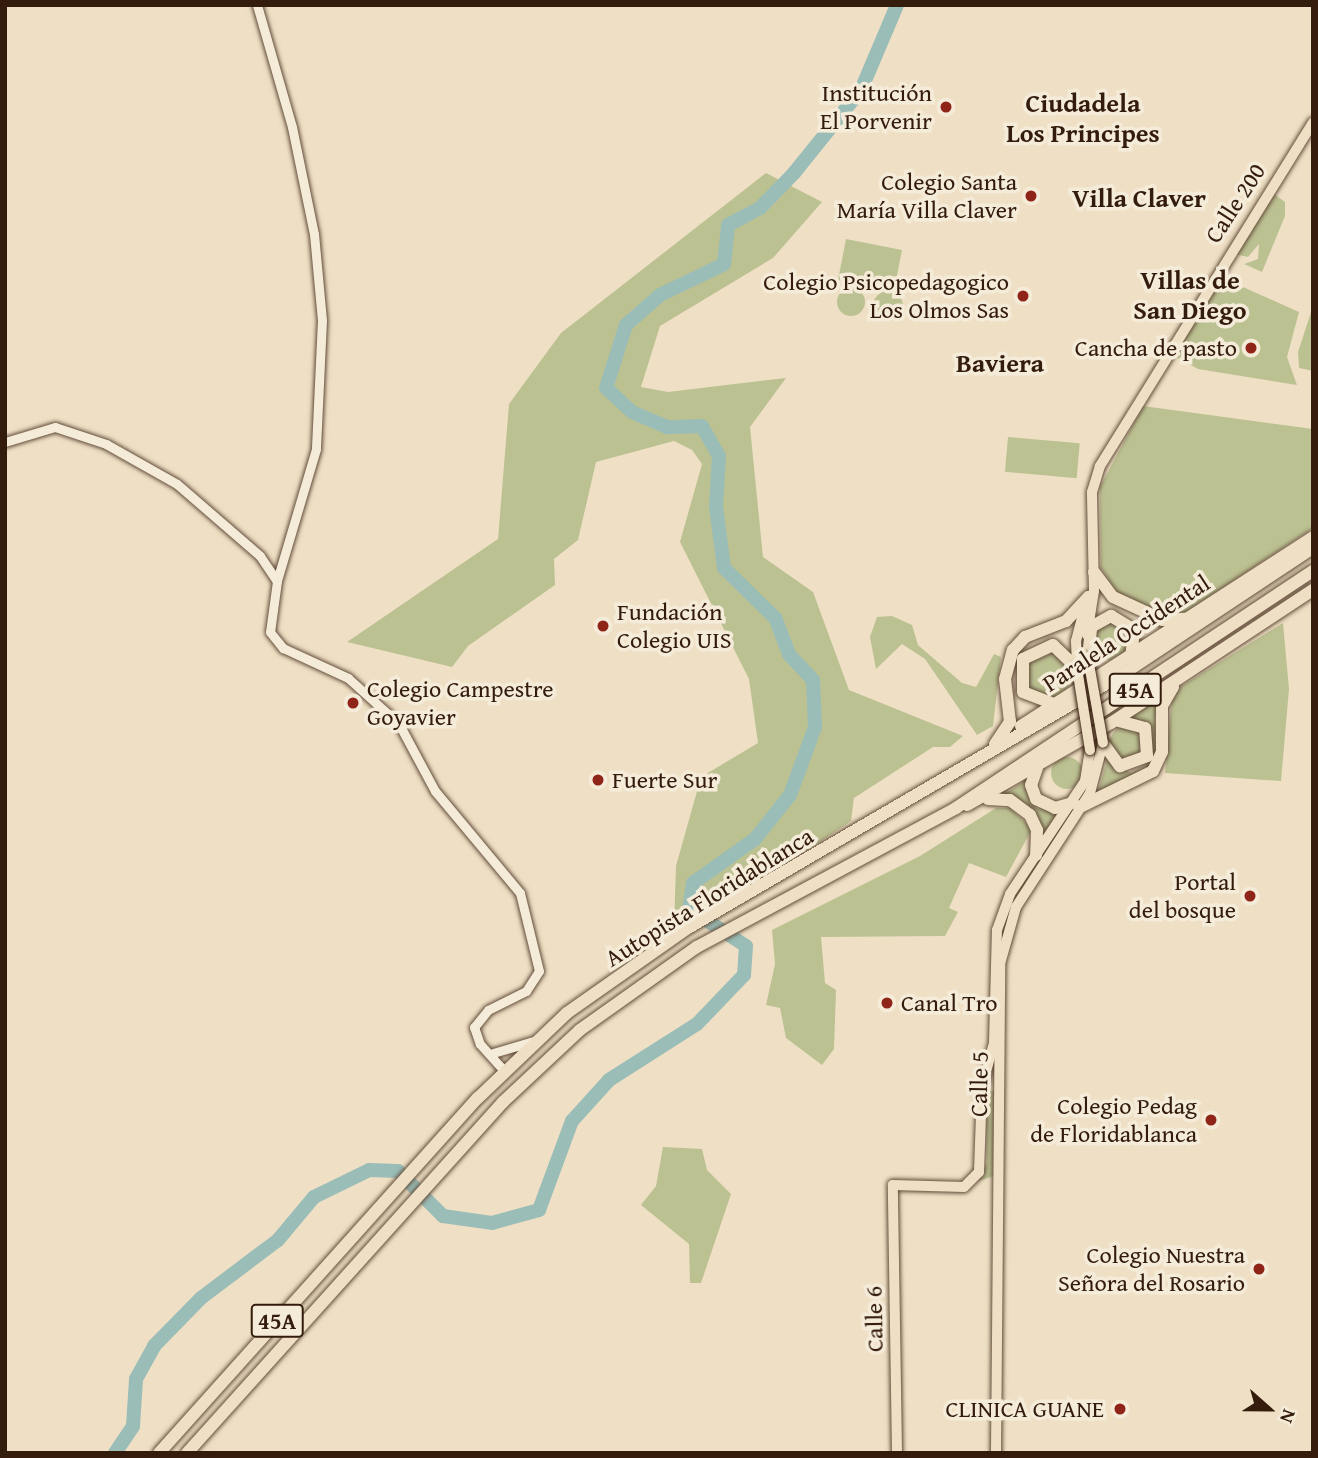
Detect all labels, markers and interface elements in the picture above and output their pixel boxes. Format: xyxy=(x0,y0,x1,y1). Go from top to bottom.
place label: Institución El Porvenir xyxy=(820,79,932,135)
district label: Ciudadela Los Principes xyxy=(1006,87,1160,148)
marker: Institución El Porvenir xyxy=(938,99,954,115)
street label: Calle 200 xyxy=(1199,158,1271,248)
place label: Colegio Santa María Villa Claver xyxy=(837,168,1017,224)
district label: Villa Claver xyxy=(1072,182,1206,214)
marker: Colegio Santa María Villa Claver xyxy=(1023,188,1039,204)
district label: Villas de San Diego xyxy=(1133,264,1247,326)
place label: Colegio Psicopedagogico Los Olmos Sas xyxy=(763,268,1009,324)
marker: Colegio Psicopedagogico Los Olmos Sas xyxy=(1015,288,1031,304)
place label: Cancha de pasto xyxy=(1075,334,1237,362)
marker: Cancha de pasto xyxy=(1243,340,1259,356)
district label: Baviera xyxy=(956,347,1044,379)
street label: Paralela Occidental xyxy=(1037,568,1215,698)
place label: Fundación Colegio UIS xyxy=(617,598,731,654)
marker: Fundación Colegio UIS xyxy=(595,618,611,634)
road number: 45A xyxy=(1107,670,1163,710)
place label: Colegio Campestre Goyavier xyxy=(367,675,553,731)
marker: Colegio Campestre Goyavier xyxy=(345,695,361,711)
place label: Fuerte Sur xyxy=(612,766,717,794)
marker: Fuerte Sur xyxy=(590,772,606,788)
street label: Autopista Floridablanca xyxy=(600,821,818,973)
place label: Portal del bosque xyxy=(1129,868,1236,924)
marker: Portal del bosque xyxy=(1242,888,1258,904)
place label: Canal Tro xyxy=(901,989,997,1017)
marker: Canal Tro xyxy=(879,995,895,1011)
street label: Calle 5 xyxy=(964,1051,994,1117)
place label: Colegio Pedag de Floridablanca xyxy=(1030,1092,1197,1148)
marker: Colegio Pedag de Floridablanca xyxy=(1203,1112,1219,1128)
place label: Colegio Nuestra Señora del Rosario xyxy=(1058,1241,1245,1297)
marker: Colegio Nuestra Señora del Rosario xyxy=(1251,1261,1267,1277)
street label: Calle 6 xyxy=(859,1286,889,1352)
road number: 45A xyxy=(249,1302,305,1340)
north arrow xyxy=(1234,1374,1304,1444)
place label: CLINICA GUANE xyxy=(945,1395,1104,1423)
marker: CLINICA GUANE xyxy=(1110,1399,1130,1419)
text: N xyxy=(1273,1406,1304,1427)

